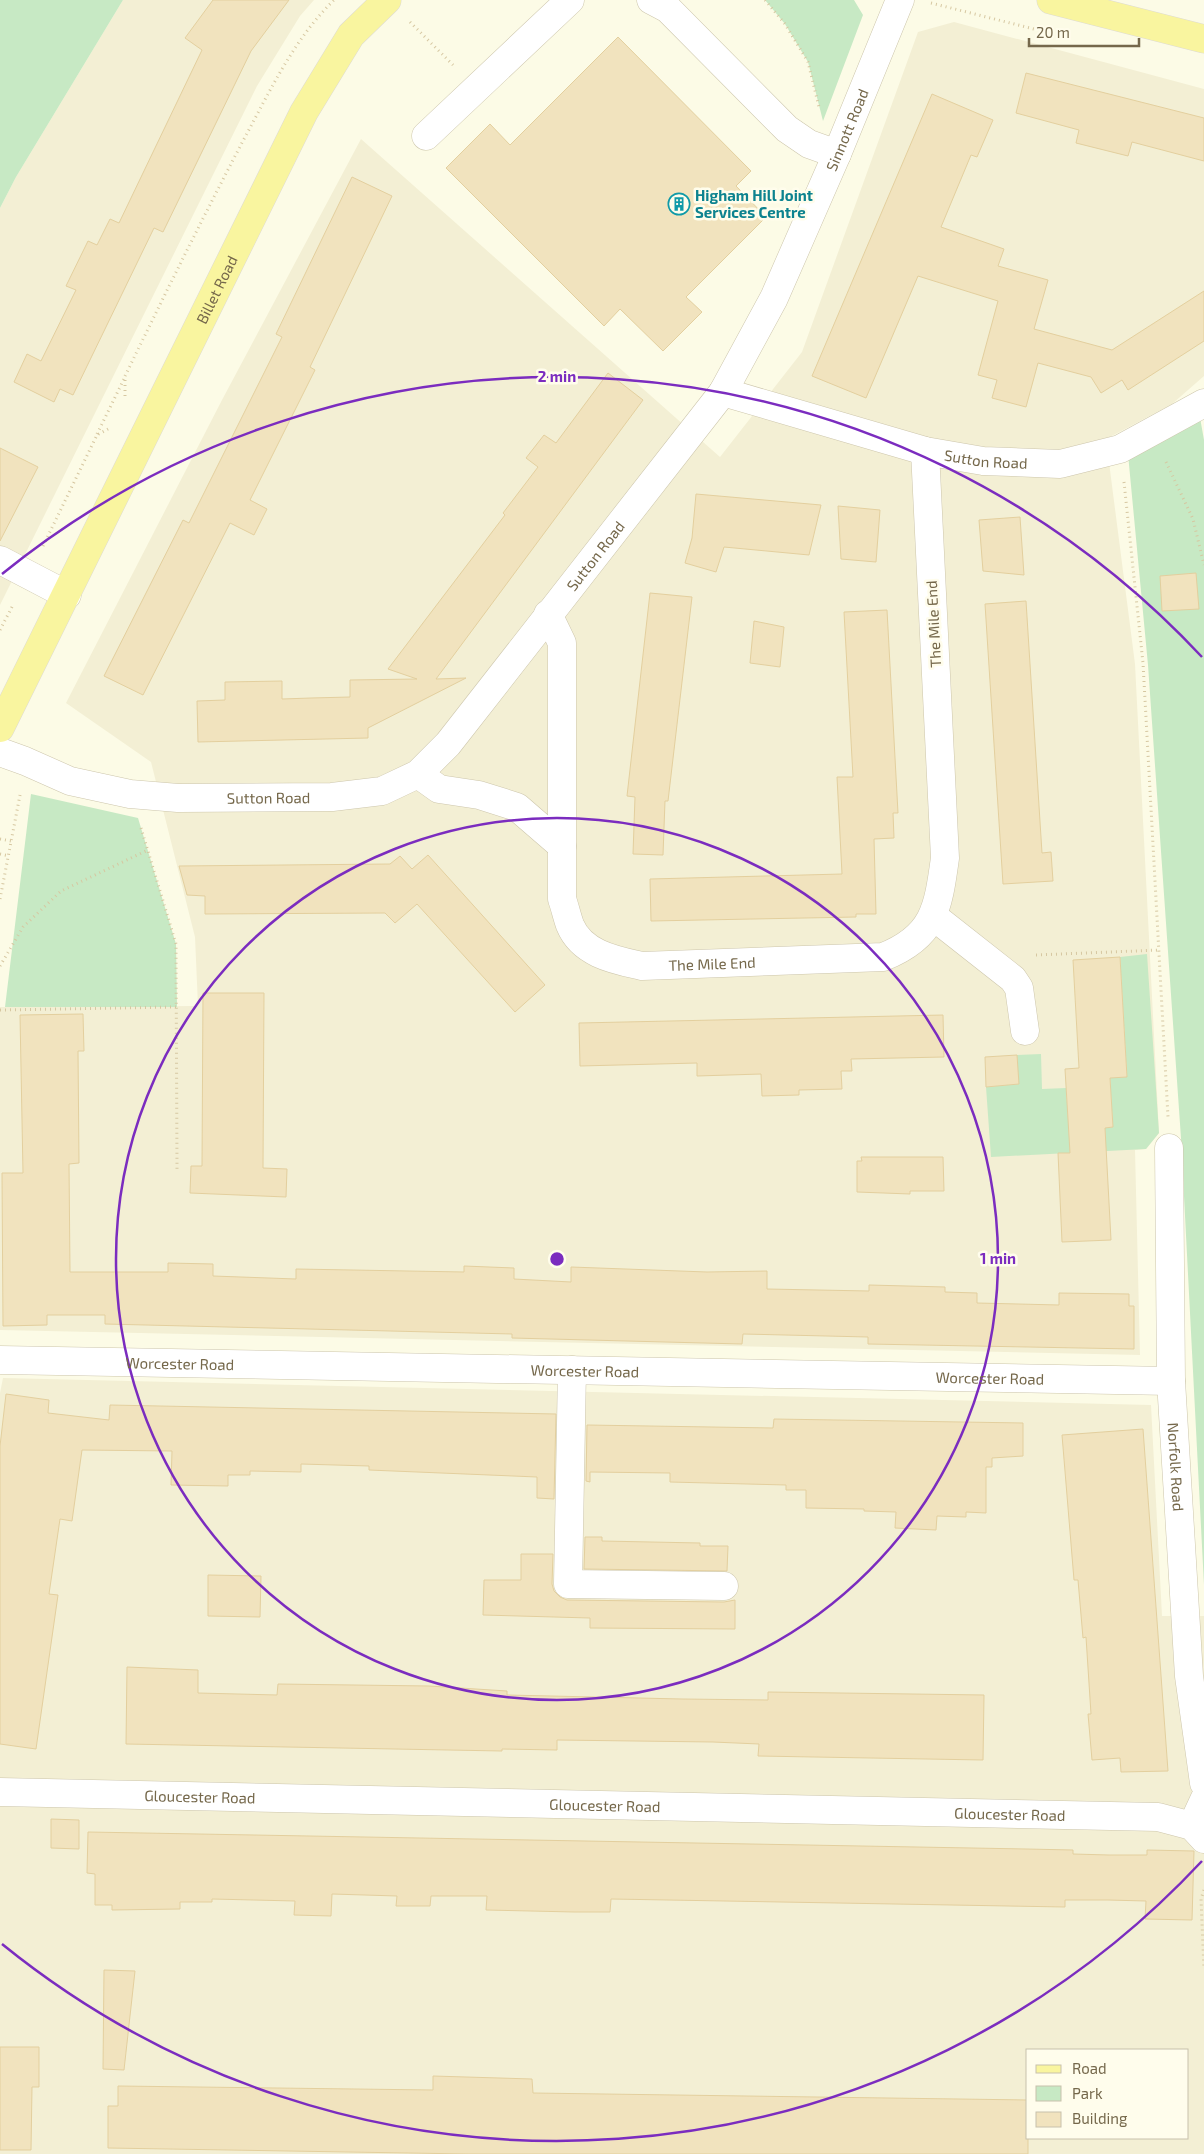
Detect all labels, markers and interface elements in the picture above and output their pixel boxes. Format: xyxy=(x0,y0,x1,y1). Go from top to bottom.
scale bar xyxy=(1029,15,1139,47)
text: 20 m xyxy=(1036,23,1070,41)
street label: Sinnott Road xyxy=(822,86,872,174)
place label: Higham Hill Joint Services Centre xyxy=(695,186,813,221)
building icon: Higham Hill Joint Services Centre xyxy=(667,192,691,216)
street label: Billet Road xyxy=(192,252,241,327)
text: 2 min xyxy=(538,367,576,385)
street label: Sutton Road xyxy=(943,445,1028,472)
street label: Sutton Road xyxy=(562,517,628,594)
street label: The Mile End xyxy=(922,580,944,668)
street label: Sutton Road xyxy=(227,788,310,807)
street label: The Mile End xyxy=(668,953,756,974)
text: 1 min xyxy=(980,1249,1016,1267)
centre of rings xyxy=(548,1250,566,1268)
street label: Worcester Road xyxy=(125,1353,234,1373)
street label: Worcester Road xyxy=(530,1361,639,1380)
street label: Worcester Road xyxy=(935,1368,1044,1388)
street label: Norfolk Road xyxy=(1165,1422,1188,1512)
street label: Gloucester Road xyxy=(144,1786,256,1807)
street label: Gloucester Road xyxy=(549,1795,661,1815)
street label: Gloucester Road xyxy=(954,1804,1066,1824)
legend xyxy=(1026,2049,1189,2139)
text: Road xyxy=(1072,2059,1107,2077)
text: Park xyxy=(1072,2084,1103,2102)
text: Building xyxy=(1072,2109,1128,2127)

